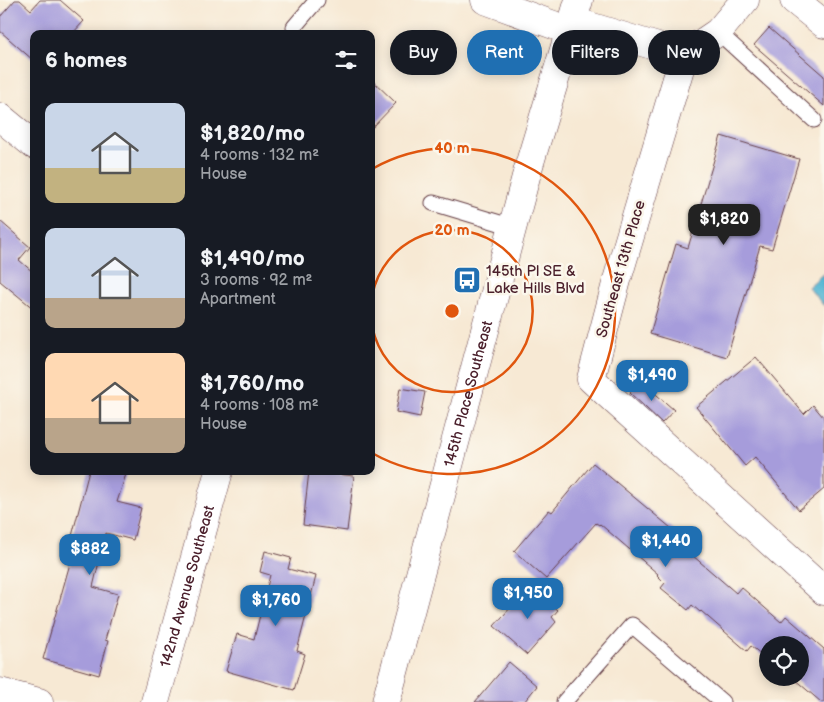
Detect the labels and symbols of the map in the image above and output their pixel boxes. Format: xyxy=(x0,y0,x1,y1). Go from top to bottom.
text: 40 m xyxy=(434,139,470,158)
street label: Southeast 13th Place xyxy=(592,198,650,340)
pin: $1,820 xyxy=(683,204,765,246)
text: 20 m xyxy=(435,221,470,240)
place label: 145th Pl SE & Lake Hills Blvd xyxy=(486,262,585,298)
bus stop icon: 145th Pl SE & Lake Hills Blvd xyxy=(452,265,482,295)
centre of rings xyxy=(443,302,461,320)
street label: 145th Place Southeast xyxy=(440,318,497,469)
pin: $1,490 xyxy=(611,360,693,402)
street label: 142nd Avenue Southeast xyxy=(156,503,219,670)
pin: $1,440 xyxy=(625,526,707,568)
pin: $882 xyxy=(60,534,120,576)
pin: $1,950 xyxy=(487,578,569,620)
pin: $1,760 xyxy=(235,584,317,627)

